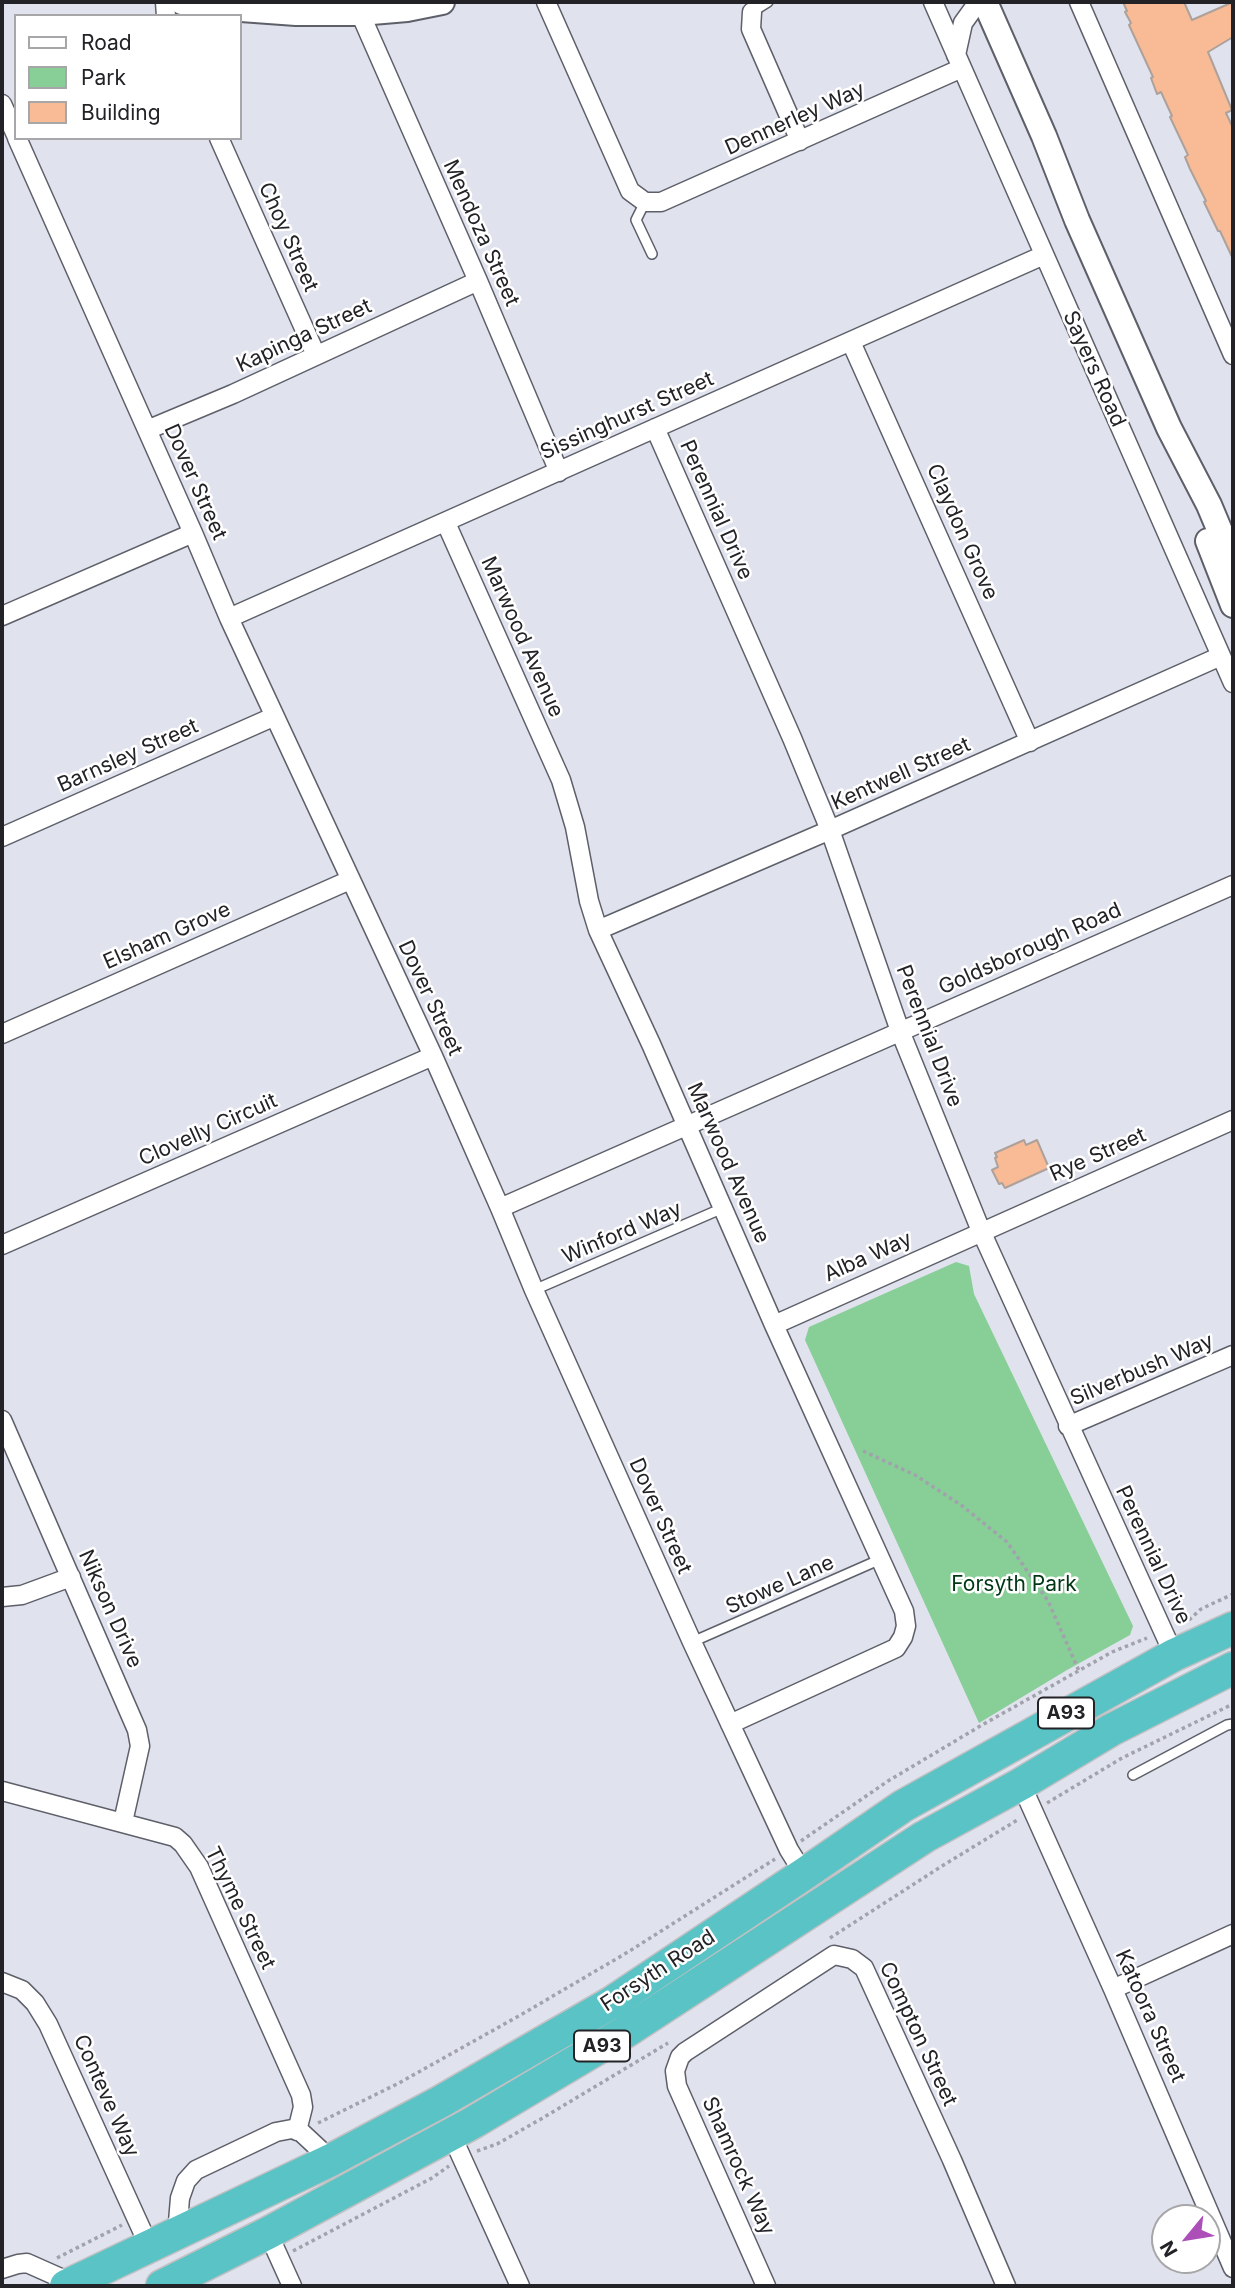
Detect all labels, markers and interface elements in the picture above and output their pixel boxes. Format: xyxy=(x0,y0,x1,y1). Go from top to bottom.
legend xyxy=(14,14,242,140)
text: Road xyxy=(81,30,132,55)
text: Park xyxy=(81,65,126,90)
street label: Dennerley Way xyxy=(721,77,869,161)
text: Building xyxy=(81,100,161,125)
street label: Mendoza Street xyxy=(437,156,525,310)
street label: Choy Street xyxy=(253,178,323,296)
street label: Kapinga Street xyxy=(232,294,376,378)
street label: Sayers Road xyxy=(1057,307,1131,431)
street label: Sissinghurst Street xyxy=(536,366,718,466)
street label: Dover Street xyxy=(158,420,232,544)
street label: Perennial Drive xyxy=(674,436,758,584)
street label: Claydon Grove xyxy=(921,460,1003,604)
street label: Marwood Avenue xyxy=(475,553,569,721)
street label: Barnsley Street xyxy=(54,714,202,798)
street label: Kentwell Street xyxy=(828,732,974,816)
street label: Elsham Grove xyxy=(100,897,234,975)
street label: Goldsborough Road xyxy=(935,897,1125,1001)
street label: Dover Street xyxy=(392,936,468,1060)
street label: Perennial Drive xyxy=(890,961,968,1111)
street label: Marwood Avenue xyxy=(681,1079,775,1247)
street label: Clovelly Circuit xyxy=(135,1088,281,1172)
street label: Rye Street xyxy=(1046,1123,1150,1187)
street label: Winford Way xyxy=(559,1197,685,1269)
street label: Alba Way xyxy=(820,1227,916,1287)
street label: Silverbush Way xyxy=(1067,1328,1217,1412)
street label: Dover Street xyxy=(623,1454,697,1578)
street label: Perennial Drive xyxy=(1110,1482,1196,1628)
street label: Nikson Drive xyxy=(73,1546,147,1672)
street label: Stowe Lane xyxy=(722,1550,838,1620)
park label: Forsyth Park xyxy=(951,1572,1077,1598)
road number: A93 xyxy=(1038,1698,1094,1728)
street label: Thyme Street xyxy=(199,1843,281,1973)
street label: Forsyth Road xyxy=(596,1925,720,2017)
street label: Katoora Street xyxy=(1109,1946,1191,2086)
street label: Compton Street xyxy=(874,1958,962,2110)
road number: A93 xyxy=(574,2030,630,2062)
street label: Conteve Way xyxy=(68,2031,144,2161)
street label: Shamrock Way xyxy=(696,2093,780,2239)
north arrow xyxy=(1151,2204,1221,2274)
text: N xyxy=(1156,2237,1183,2261)

